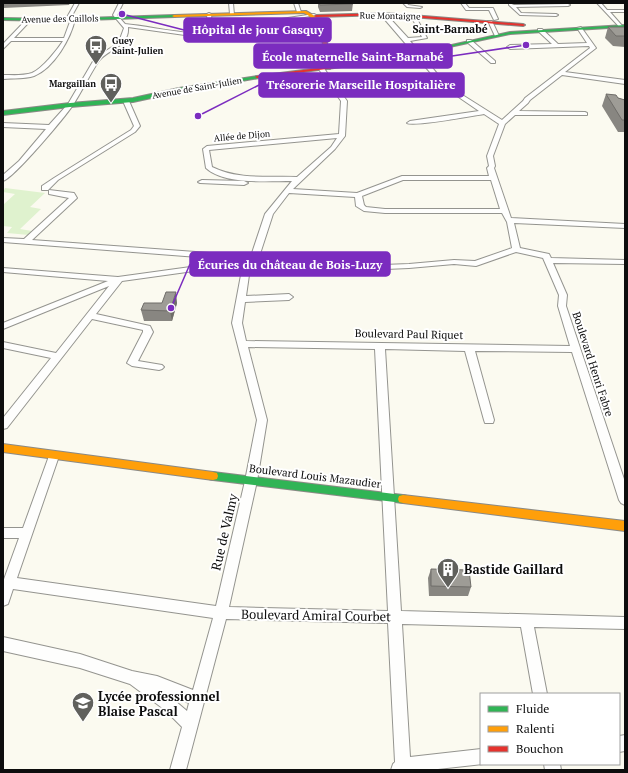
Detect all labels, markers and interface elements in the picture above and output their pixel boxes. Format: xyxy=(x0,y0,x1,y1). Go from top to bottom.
street label: Rue Montaigne xyxy=(359,9,421,23)
street label: Avenue des Caillols xyxy=(21,12,99,26)
callout: Hôpital de jour Gasquy xyxy=(184,18,331,42)
text: Hôpital de jour Gasquy xyxy=(192,22,324,37)
district label: Saint-Barnabé xyxy=(412,22,488,36)
bus stop icon: Guey Saint-Julien xyxy=(83,33,109,66)
place label: Guey Saint-Julien xyxy=(112,35,163,57)
callout: École maternelle Saint-Barnabé xyxy=(254,44,452,68)
text: École maternelle Saint-Barnabé xyxy=(262,49,444,64)
bus stop icon: Margaillan xyxy=(98,71,124,104)
callout: Trésorerie Marseille Hospitalière xyxy=(259,73,464,97)
street label: Avenue de Saint-Julien xyxy=(151,74,244,102)
text: Trésorerie Marseille Hospitalière xyxy=(266,77,456,92)
place label: Margaillan xyxy=(49,78,96,90)
street label: Allée de Dijon xyxy=(213,128,271,144)
callout: Écuries du château de Bois-Luzy xyxy=(190,252,390,276)
text: Écuries du château de Bois-Luzy xyxy=(198,257,383,272)
street label: Boulevard Henri Fabre xyxy=(569,310,617,419)
street label: Boulevard Paul Riquet xyxy=(355,326,463,342)
street label: Boulevard Louis Mazaudier xyxy=(248,461,382,491)
street label: Rue de Valmy xyxy=(206,492,242,572)
building icon: Bastide Gaillard xyxy=(435,556,461,589)
place label: Bastide Gaillard xyxy=(464,560,564,578)
street label: Boulevard Amiral Courbet xyxy=(241,605,391,625)
place label: Lycée professionnel Blaise Pascal xyxy=(98,687,220,720)
school or university icon: Lycée professionnel Blaise Pascal xyxy=(70,690,96,723)
legend xyxy=(480,693,620,765)
text: Fluide xyxy=(516,701,549,716)
text: Ralenti xyxy=(516,721,555,736)
text: Bouchon xyxy=(516,741,563,756)

